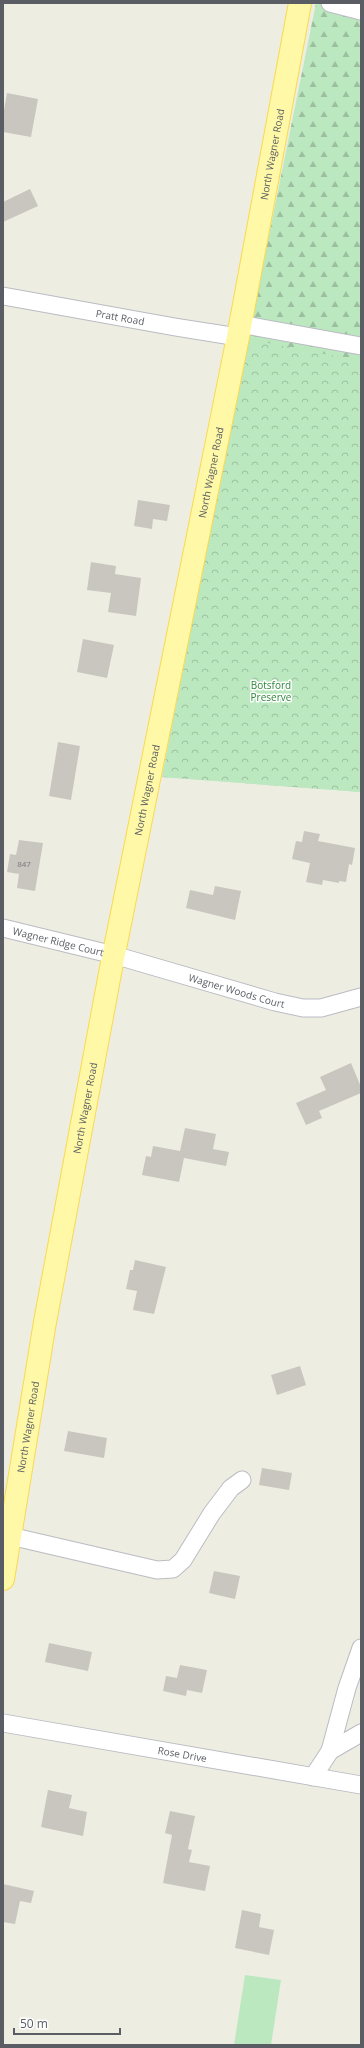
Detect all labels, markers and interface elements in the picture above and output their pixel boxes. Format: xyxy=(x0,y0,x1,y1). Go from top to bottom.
street label: North Wagner Road xyxy=(257,108,287,201)
street label: Pratt Road xyxy=(95,306,146,328)
street label: North Wagner Road xyxy=(195,426,227,519)
park label: Botsford Preserve xyxy=(251,678,292,704)
street label: North Wagner Road xyxy=(131,743,163,837)
house number: 847 xyxy=(17,858,31,869)
street label: Wagner Ridge Court xyxy=(11,924,106,959)
street label: Wagner Woods Court xyxy=(187,970,287,1011)
street label: North Wagner Road xyxy=(70,1061,100,1155)
street label: North Wagner Road xyxy=(13,1380,42,1474)
street label: Rose Drive xyxy=(157,1743,208,1765)
scale bar xyxy=(14,2010,120,2036)
text: 50 m xyxy=(20,2015,48,2032)

